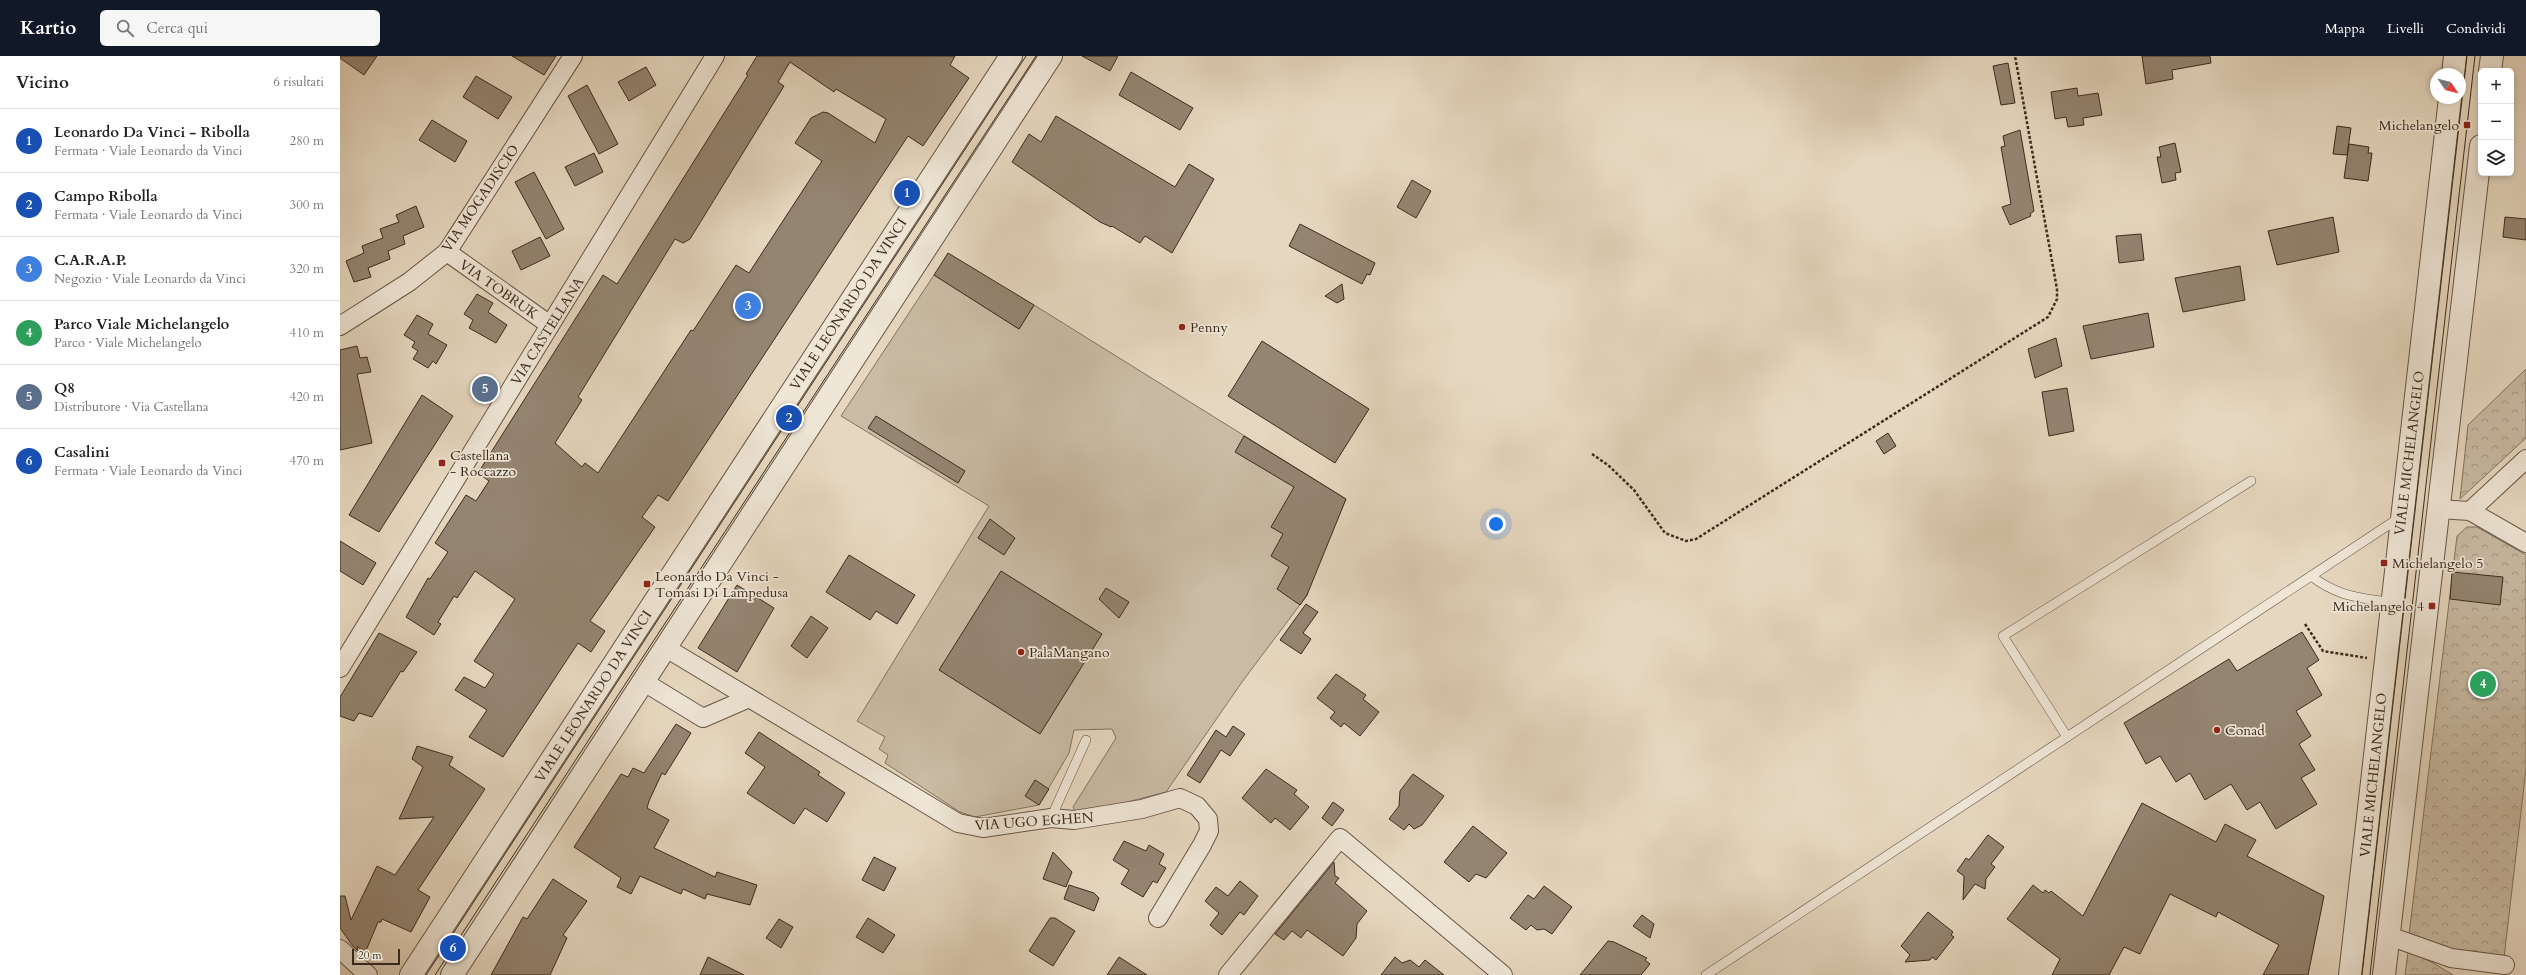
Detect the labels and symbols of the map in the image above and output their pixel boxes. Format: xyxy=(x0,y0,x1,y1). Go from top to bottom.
north arrow xyxy=(2430,68,2466,104)
place label: Michelangelo xyxy=(2379,116,2459,135)
marker: Michelangelo xyxy=(2462,120,2472,130)
street label: VIA MOGADISCIO xyxy=(437,141,523,256)
pin: 1 xyxy=(894,178,920,208)
street label: VIALE LEONARDO DA VINCI xyxy=(786,214,911,394)
street label: VIA TOBRUK xyxy=(455,255,542,324)
street label: VIA CASTELLANA xyxy=(506,274,588,389)
pin: 3 xyxy=(735,291,761,321)
place label: Penny xyxy=(1190,318,1229,337)
marker: Penny xyxy=(1177,322,1187,332)
street label: VIALE MICHELANGELO xyxy=(2390,370,2429,536)
pin: 5 xyxy=(472,374,498,404)
pin: 2 xyxy=(776,403,802,433)
place label: Castellana - Roccazzo xyxy=(450,446,517,481)
marker: Castellana - Roccazzo xyxy=(437,458,447,468)
your location xyxy=(1486,514,1506,534)
place label: Michelangelo 5 xyxy=(2392,554,2483,573)
marker: Michelangelo 5 xyxy=(2379,558,2389,568)
place label: Leonardo Da Vinci - Tomasi Di Lampedusa xyxy=(655,567,788,602)
marker: Leonardo Da Vinci - Tomasi Di Lampedusa xyxy=(642,579,652,589)
place label: Michelangelo 4 xyxy=(2333,597,2424,616)
marker: Michelangelo 4 xyxy=(2427,601,2437,611)
street label: VIALE LEONARDO DA VINCI xyxy=(531,606,656,786)
place label: PalaMangano xyxy=(1029,643,1110,662)
marker: PalaMangano xyxy=(1016,647,1026,657)
pin: 4 xyxy=(2470,669,2496,699)
street label: VIALE MICHELANGELO xyxy=(2355,692,2392,858)
place label: Conad xyxy=(2225,721,2265,740)
marker: Conad xyxy=(2212,725,2222,735)
street label: VIA UGO EGHEN xyxy=(974,808,1094,835)
pin: 6 xyxy=(440,933,466,963)
scale bar xyxy=(352,947,400,966)

